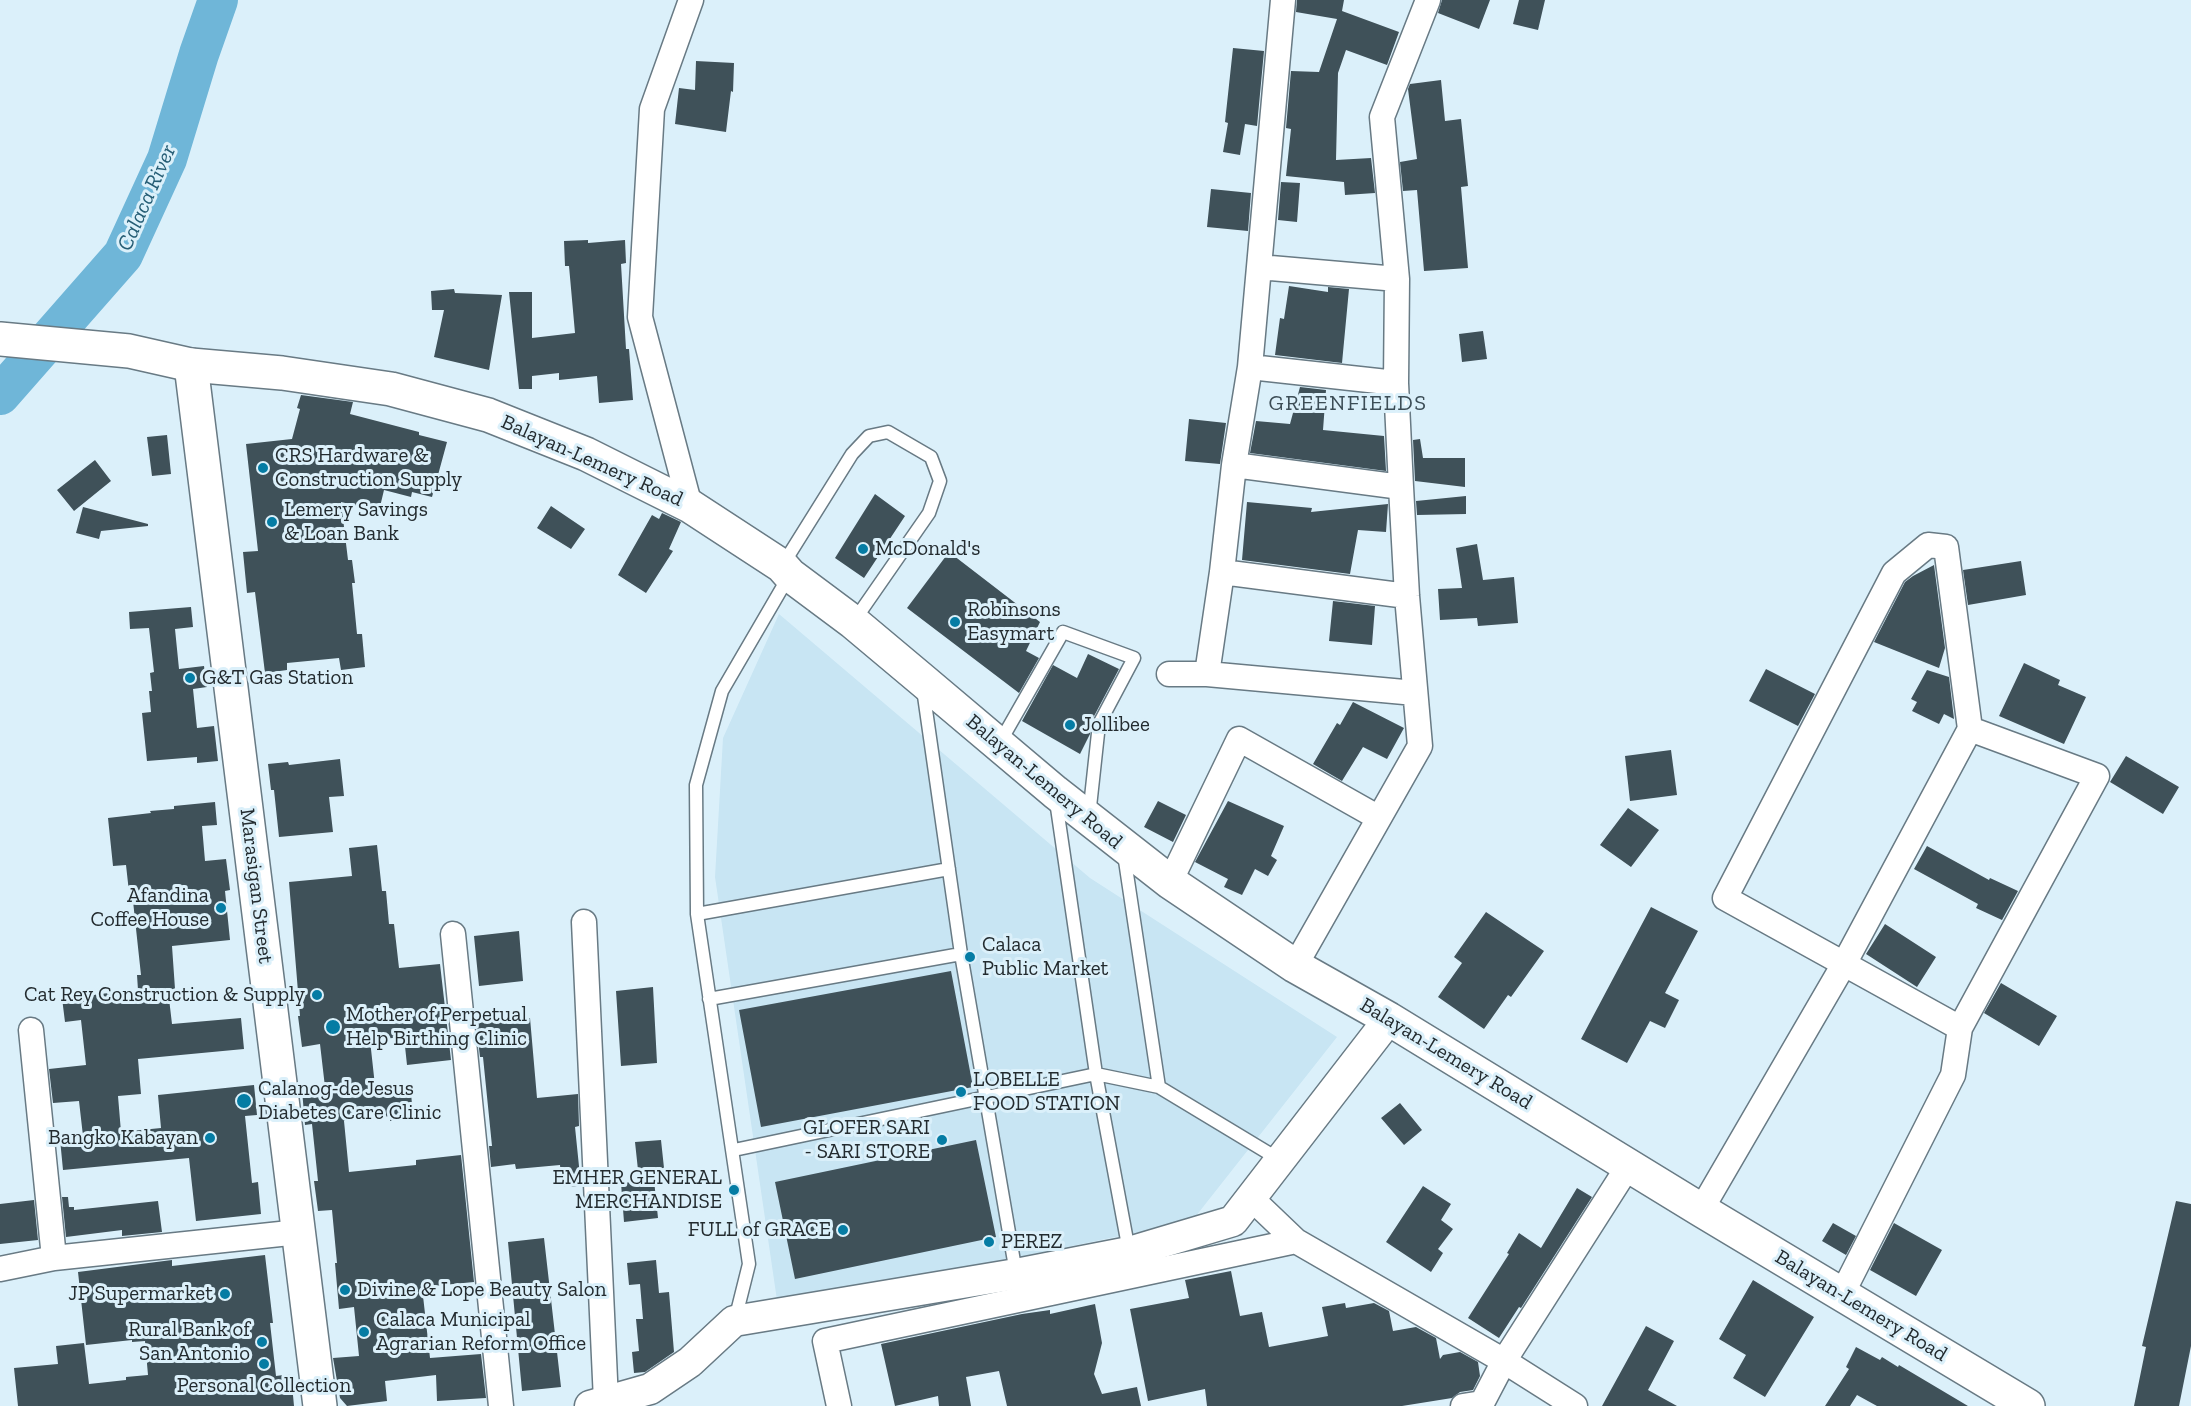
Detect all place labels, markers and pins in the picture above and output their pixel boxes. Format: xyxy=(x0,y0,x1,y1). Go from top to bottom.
place label: CRS Hardware & Construction Supply xyxy=(275,443,462,493)
marker: CRS Hardware & Construction Supply xyxy=(256,461,270,475)
place label: Lemery Savings & Loan Bank xyxy=(284,497,428,547)
marker: Lemery Savings & Loan Bank xyxy=(265,515,279,529)
place label: McDonald's xyxy=(875,536,980,562)
marker: McDonald's xyxy=(856,542,870,556)
place label: Robinsons Easymart xyxy=(967,597,1061,647)
marker: Robinsons Easymart xyxy=(948,615,962,629)
place label: G&T Gas Station xyxy=(202,665,353,691)
marker: G&T Gas Station xyxy=(183,671,197,685)
place label: Jollibee xyxy=(1082,712,1150,738)
marker: Jollibee xyxy=(1063,718,1077,732)
place label: Afandina Coffee House xyxy=(90,883,209,933)
marker: Afandina Coffee House xyxy=(214,901,228,915)
place label: Calaca Public Market xyxy=(982,932,1108,982)
marker: Calaca Public Market xyxy=(963,950,977,964)
place label: Cat Rey Construction & Supply xyxy=(24,982,305,1008)
marker: Cat Rey Construction & Supply xyxy=(310,988,324,1002)
place label: Mother of Perpetual Help Birthing Clinic xyxy=(346,1002,527,1052)
marker: Mother of Perpetual Help Birthing Clinic xyxy=(324,1018,342,1036)
place label: LOBELLE FOOD STATION xyxy=(973,1067,1120,1117)
place label: Calanog-de Jesus Diabetes Care Clinic xyxy=(258,1076,441,1126)
marker: LOBELLE FOOD STATION xyxy=(954,1085,968,1099)
marker: Calanog-de Jesus Diabetes Care Clinic xyxy=(235,1092,253,1110)
place label: GLOFER SARI - SARI STORE xyxy=(803,1115,930,1165)
place label: Bangko Kabayan xyxy=(48,1125,198,1151)
marker: Bangko Kabayan xyxy=(203,1131,217,1145)
marker: GLOFER SARI - SARI STORE xyxy=(935,1133,949,1147)
place label: EMHER GENERAL MERCHANDISE xyxy=(552,1165,722,1215)
marker: EMHER GENERAL MERCHANDISE xyxy=(727,1183,741,1197)
place label: FULL of GRACE xyxy=(688,1217,831,1243)
marker: FULL of GRACE xyxy=(836,1223,850,1237)
place label: PEREZ xyxy=(1001,1229,1063,1255)
marker: PEREZ xyxy=(982,1235,996,1249)
place label: Divine & Lope Beauty Salon xyxy=(357,1277,607,1303)
place label: JP Supermarket xyxy=(68,1281,213,1307)
marker: Divine & Lope Beauty Salon xyxy=(338,1283,352,1297)
marker: JP Supermarket xyxy=(218,1287,232,1301)
place label: Calaca Municipal Agrarian Reform Office xyxy=(376,1307,586,1357)
place label: Rural Bank of San Antonio xyxy=(128,1317,250,1367)
marker: Calaca Municipal Agrarian Reform Office xyxy=(357,1325,371,1339)
marker: Rural Bank of San Antonio xyxy=(255,1335,269,1349)
marker: Personal Collection xyxy=(257,1357,271,1371)
place label: Personal Collection xyxy=(177,1373,351,1399)

